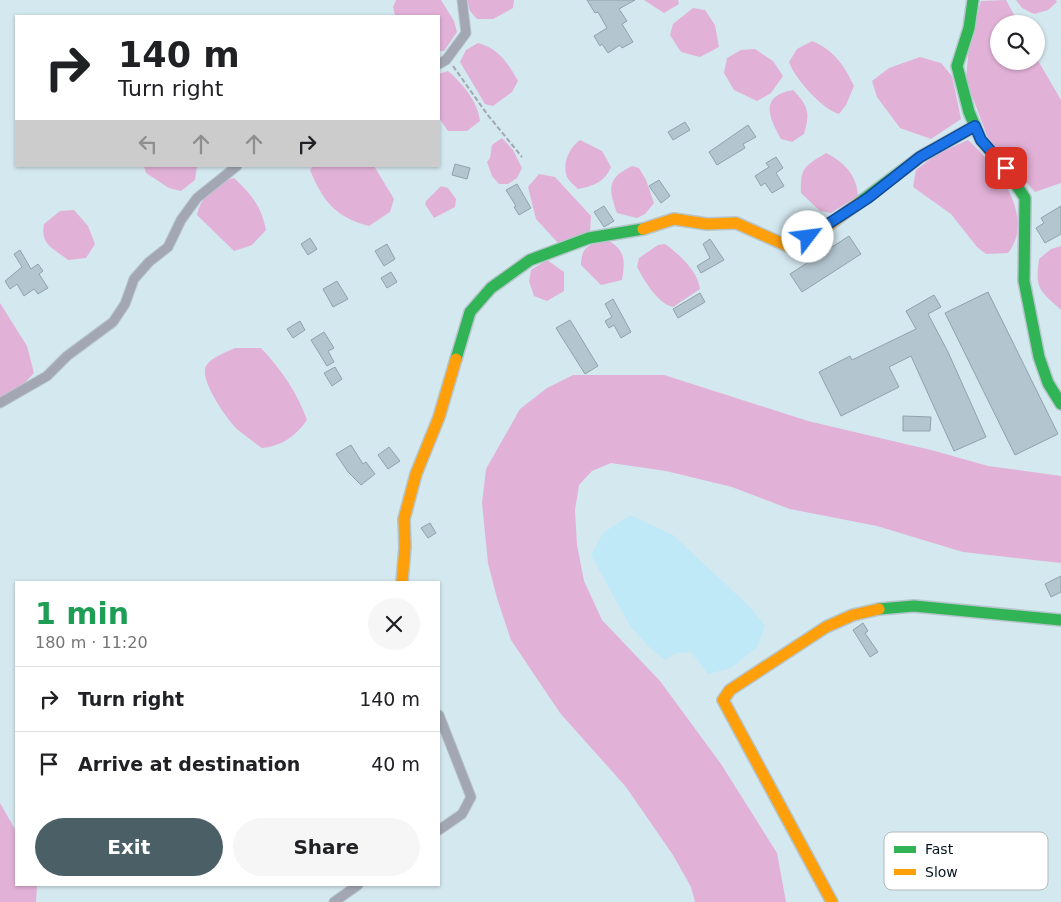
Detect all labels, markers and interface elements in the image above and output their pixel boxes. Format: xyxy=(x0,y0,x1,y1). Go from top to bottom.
map controls xyxy=(990,15,1045,70)
button: search xyxy=(990,15,1045,70)
icon: right xyxy=(35,35,100,100)
text: 140 m xyxy=(118,35,240,75)
text: Turn right xyxy=(118,76,223,101)
icon: left xyxy=(134,130,162,158)
icon: ahead xyxy=(187,130,215,158)
icon: ahead xyxy=(240,130,268,158)
icon: right xyxy=(293,130,321,158)
pin xyxy=(985,147,1027,189)
icon: arrive xyxy=(992,154,1020,182)
position arrow xyxy=(781,210,833,262)
text: 1 min xyxy=(35,596,129,631)
button: close xyxy=(368,598,420,650)
text: 180 m · 11:20 xyxy=(35,633,148,652)
icon: right xyxy=(35,685,63,713)
text: Turn right xyxy=(78,688,184,710)
text: 140 m xyxy=(359,688,420,710)
icon: arrive xyxy=(35,750,63,778)
text: Arrive at destination xyxy=(78,753,300,775)
text: 40 m xyxy=(371,753,420,775)
button: Exit xyxy=(35,818,223,876)
button: Share xyxy=(233,818,420,876)
legend xyxy=(884,832,1048,890)
text: Fast xyxy=(925,841,954,857)
text: Slow xyxy=(925,864,958,880)

